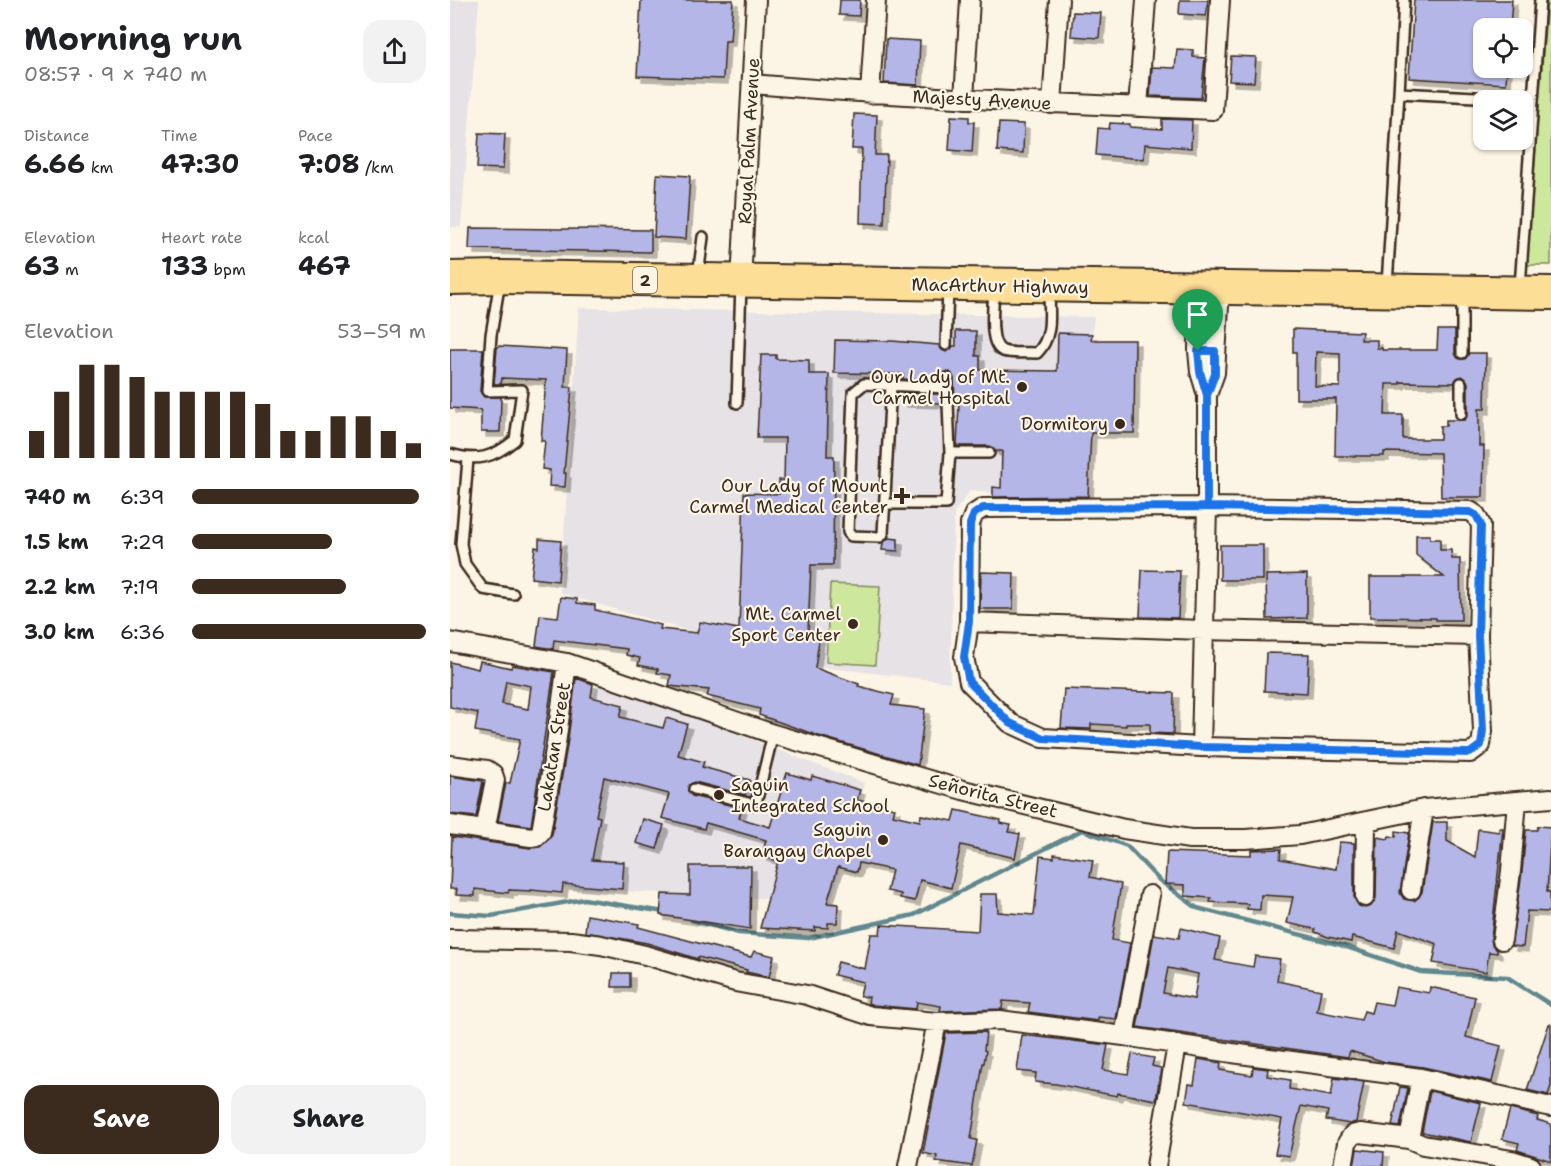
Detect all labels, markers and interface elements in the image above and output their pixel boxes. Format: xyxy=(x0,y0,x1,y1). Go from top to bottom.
text: Morning run xyxy=(24,16,242,61)
map controls xyxy=(1473,18,1533,150)
button: locate xyxy=(1473,18,1533,78)
button: share xyxy=(363,20,426,83)
street label: Royal Palm Avenue xyxy=(733,57,765,225)
text: 08:57 · 9 × 740 m xyxy=(24,61,207,87)
street label: Majesty Avenue xyxy=(912,84,1052,116)
button: layers xyxy=(1473,90,1533,150)
text: Distance xyxy=(24,125,90,146)
text: Time xyxy=(161,125,198,146)
text: Pace xyxy=(298,125,333,146)
text: 6.66 xyxy=(24,146,85,181)
text: 47:30 xyxy=(161,146,240,181)
text: 7:08 xyxy=(298,146,360,181)
text: km xyxy=(85,157,113,178)
text: /km xyxy=(360,157,394,178)
text: Elevation xyxy=(24,227,96,248)
text: Heart rate xyxy=(161,227,243,248)
text: kcal xyxy=(298,227,329,248)
text: 63 xyxy=(24,248,60,283)
text: 133 xyxy=(161,248,208,283)
text: 467 xyxy=(298,248,351,283)
text: m xyxy=(60,259,79,280)
text: bpm xyxy=(208,259,246,280)
road number: 2 xyxy=(633,267,657,293)
street label: MacArthur Highway xyxy=(911,272,1089,300)
pin xyxy=(1172,289,1223,351)
icon: arrive xyxy=(1181,298,1214,331)
text: Elevation xyxy=(24,318,114,344)
text: 53–59 m xyxy=(337,318,426,344)
place label: Our Lady of Mt. Carmel Hospital xyxy=(871,365,1011,410)
marker: Our Lady of Mt. Carmel Hospital xyxy=(1015,380,1029,394)
place label: Dormitory xyxy=(1021,412,1108,436)
marker: Dormitory xyxy=(1113,417,1127,431)
place label: Our Lady of Mount Carmel Medical Center xyxy=(689,474,888,519)
text: 740 m xyxy=(24,484,91,510)
text: 6:39 xyxy=(120,484,165,510)
marker: Our Lady of Mount Carmel Medical Center xyxy=(893,487,911,505)
text: 1.5 km xyxy=(24,529,88,555)
text: 7:29 xyxy=(120,529,165,555)
text: 2.2 km xyxy=(24,574,95,600)
text: 7:19 xyxy=(120,574,159,600)
place label: Mt. Carmel Sport Center xyxy=(731,602,842,647)
marker: Mt. Carmel Sport Center xyxy=(846,617,860,631)
text: 3.0 km xyxy=(24,619,95,645)
text: 6:36 xyxy=(120,619,165,645)
street label: Lakatan Street xyxy=(532,681,576,813)
street label: Señorita Street xyxy=(926,768,1060,824)
place label: Saguin Integrated School xyxy=(731,773,890,818)
marker: Saguin Integrated School xyxy=(712,788,726,802)
place label: Saguin Barangay Chapel xyxy=(723,818,872,863)
marker: Saguin Barangay Chapel xyxy=(876,833,890,847)
button: Save xyxy=(24,1085,219,1154)
button: Share xyxy=(231,1085,426,1154)

